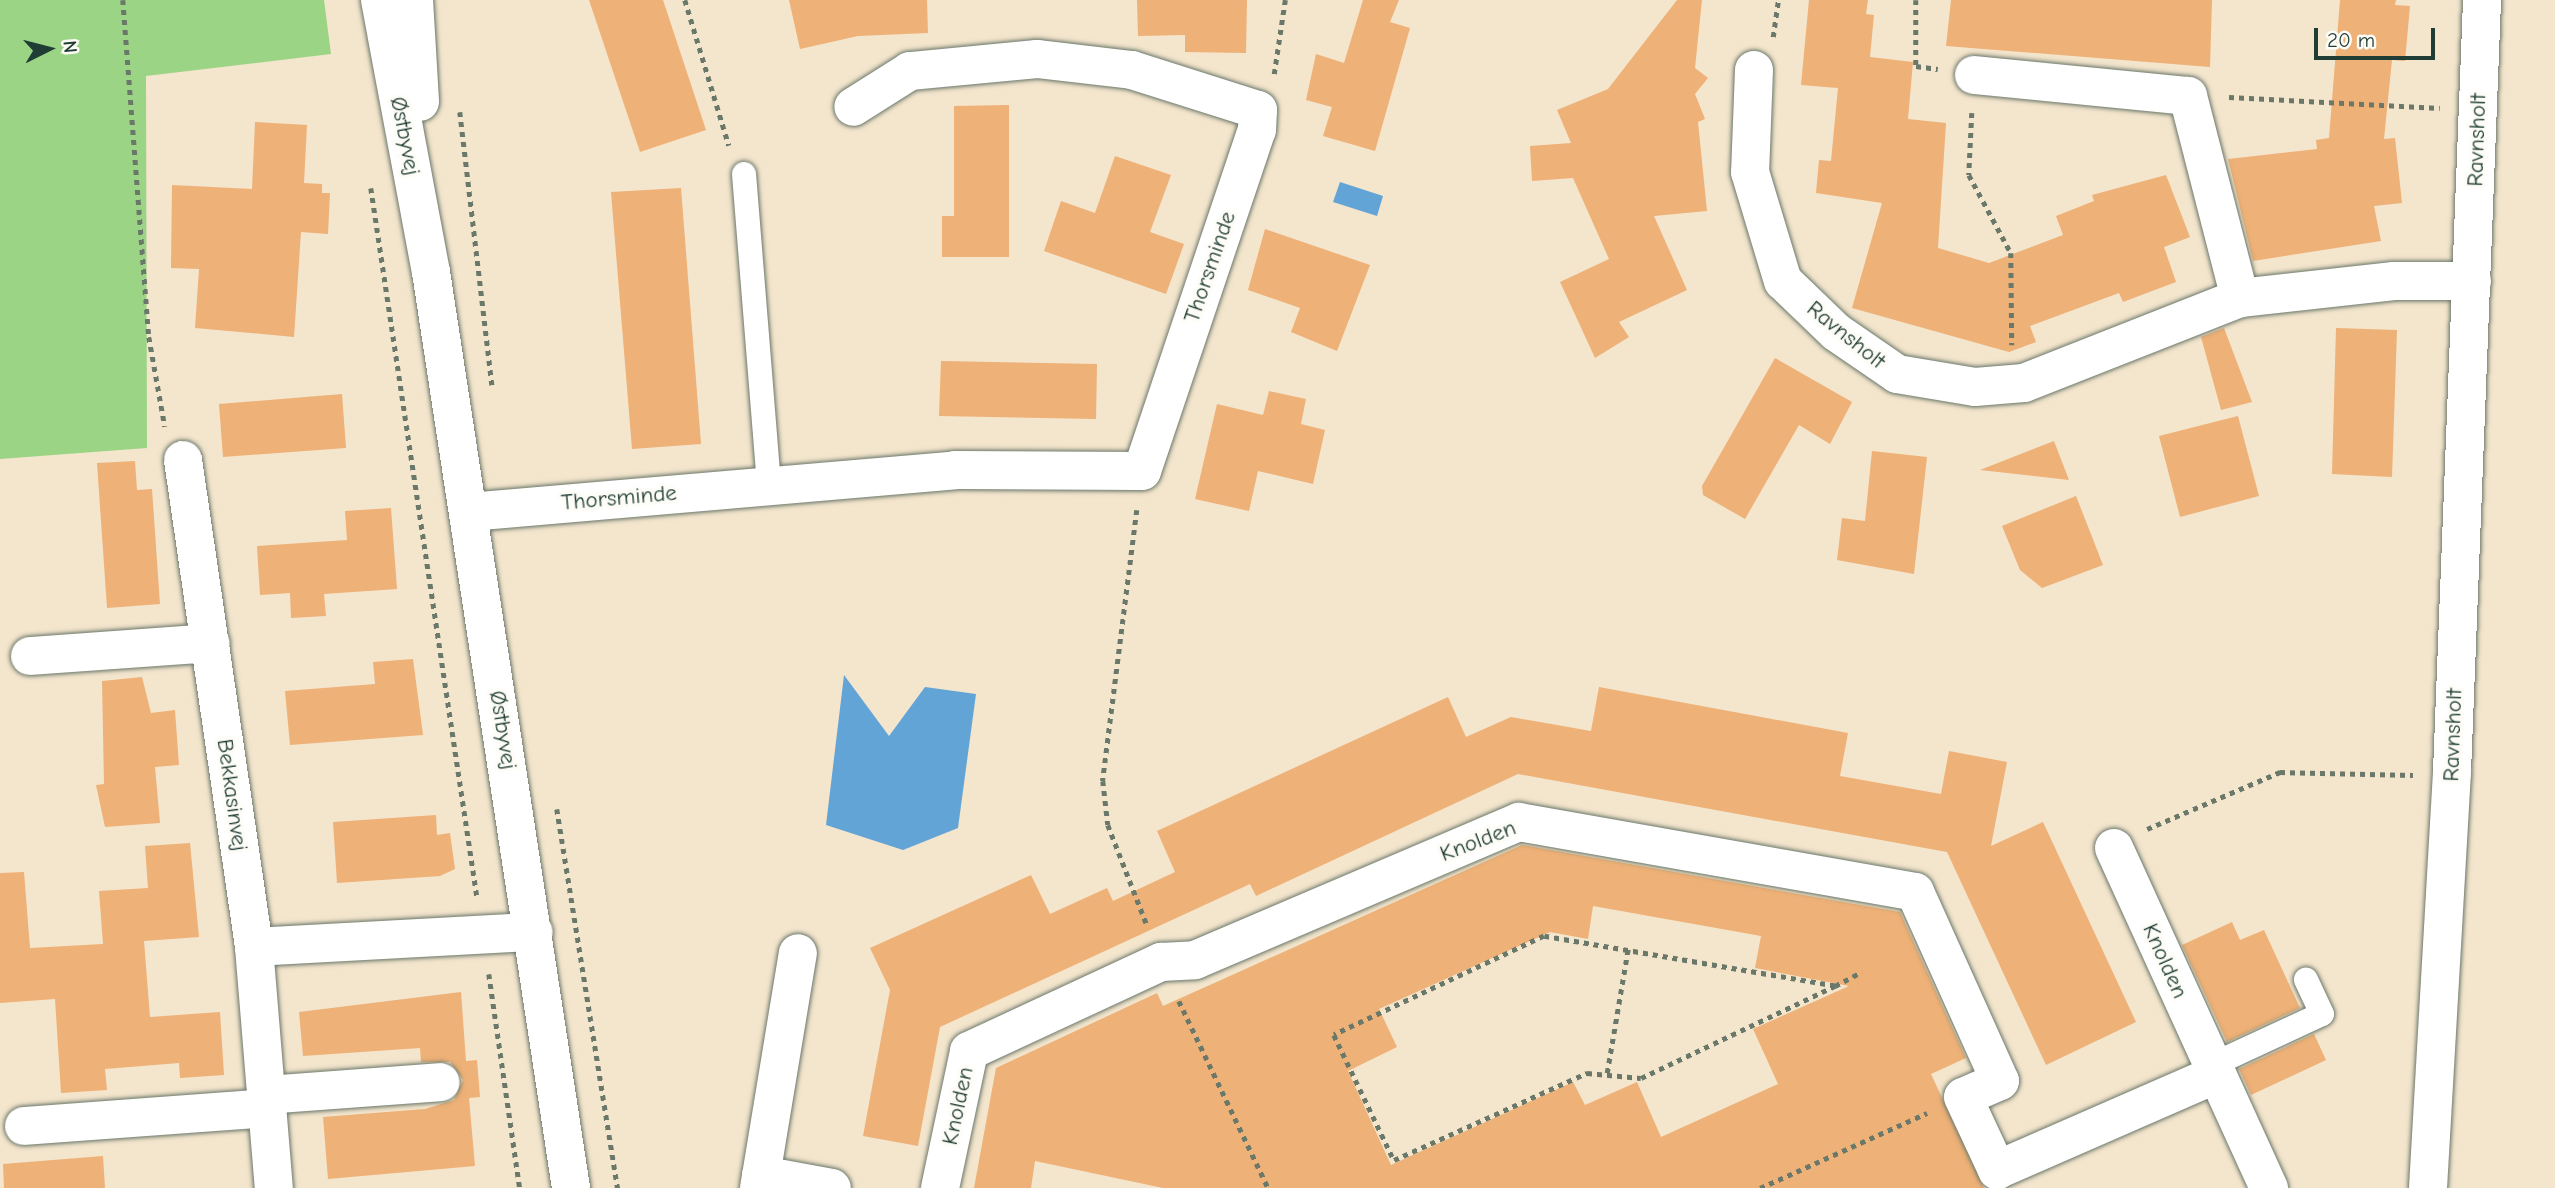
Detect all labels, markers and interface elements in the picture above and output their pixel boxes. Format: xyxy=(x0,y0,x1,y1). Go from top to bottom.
north arrow xyxy=(14,14,84,84)
scale bar xyxy=(2317,14,2438,58)
text: 20 m xyxy=(2327,28,2375,52)
text: N xyxy=(58,39,81,54)
street label: Ravnsholt xyxy=(2462,93,2492,187)
street label: Østbyvej xyxy=(384,94,426,178)
street label: Thorsminde xyxy=(1178,208,1242,326)
street label: Ravnsholt xyxy=(1801,295,1891,375)
street label: Thorsminde xyxy=(560,479,678,517)
street label: Ravnsholt xyxy=(2438,688,2468,782)
street label: Østbyvej xyxy=(483,689,523,771)
street label: Bekkasinvej xyxy=(210,737,254,853)
street label: Knolden xyxy=(1436,814,1520,868)
street label: Knolden xyxy=(2136,919,2194,1003)
street label: Knolden xyxy=(936,1064,980,1148)

